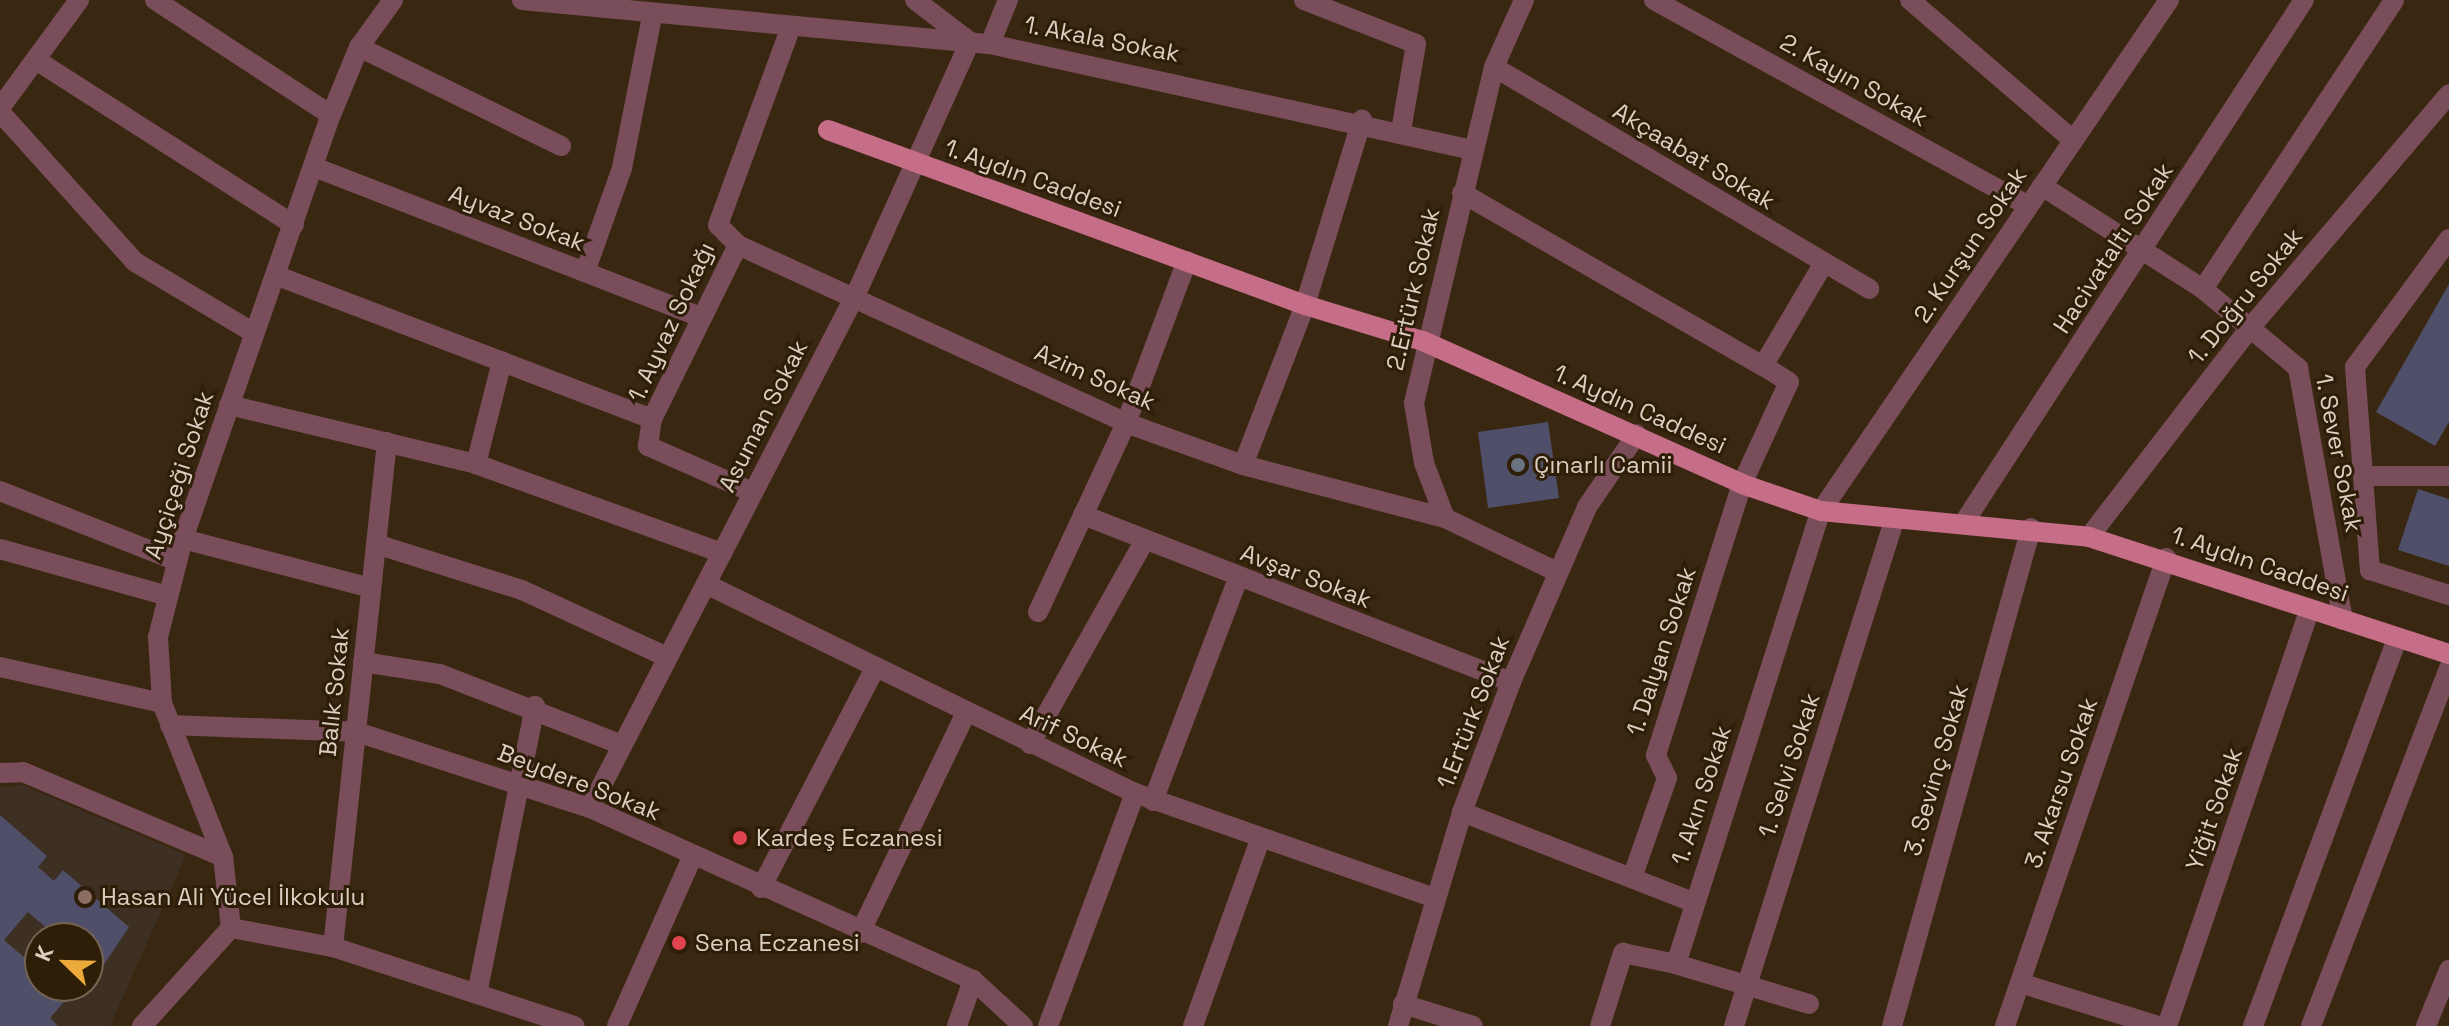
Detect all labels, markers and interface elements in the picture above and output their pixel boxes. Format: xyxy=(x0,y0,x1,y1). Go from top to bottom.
street label: 1. Akala Sokak xyxy=(1021,10,1183,68)
street label: 2. Kayın Sokak xyxy=(1775,27,1933,133)
street label: Akçaabat Sokak xyxy=(1608,96,1780,216)
street label: 1. Aydın Caddesi xyxy=(940,133,1126,223)
street label: Hacivataltı Sokak xyxy=(2047,157,2179,339)
street label: 2. Kurşun Sokak xyxy=(1907,162,2033,328)
street label: Ayvaz Sokak xyxy=(445,179,589,257)
street label: 2.Ertürk Sokak xyxy=(1380,205,1446,373)
street label: 1. Doğru Sokak xyxy=(2181,222,2309,370)
street label: 1. Ayvaz Sokağı xyxy=(621,237,721,407)
street label: Asuman Sokak xyxy=(712,335,814,497)
street label: Azim Sokak xyxy=(1030,338,1160,416)
street label: 1. Aydın Caddesi xyxy=(1549,358,1731,460)
street label: 1. Sever Sokak xyxy=(2309,371,2369,535)
street label: Ayçiçeği Sokak xyxy=(138,387,220,563)
place label: Çınarlı Camii xyxy=(1534,451,1672,479)
marker: Çınarlı Camii xyxy=(1509,456,1527,474)
street label: 1. Aydın Caddesi xyxy=(2167,520,2353,608)
street label: Avşar Sokak xyxy=(1237,538,1375,614)
street label: 1. Dalyan Sokak xyxy=(1620,563,1702,739)
street label: Balık Sokak xyxy=(313,626,355,758)
street label: 1.Ertürk Sokak xyxy=(1431,631,1515,793)
street label: 3. Sevinç Sokak xyxy=(1898,680,1974,860)
street label: 1. Selvi Sokak xyxy=(1752,689,1826,841)
street label: 3. Akarsu Sokak xyxy=(2018,693,2104,873)
street label: Arif Sokak xyxy=(1015,698,1133,774)
street label: 1. Akın Sokak xyxy=(1665,721,1737,869)
street label: Beydere Sokak xyxy=(493,738,665,826)
street label: Yiğit Sokak xyxy=(2180,744,2248,874)
place label: Kardeş Eczanesi xyxy=(756,824,943,852)
marker: Kardeş Eczanesi xyxy=(731,829,749,847)
place label: Hasan Ali Yücel İlkokulu xyxy=(101,883,366,911)
marker: Hasan Ali Yücel İlkokulu xyxy=(76,888,94,906)
north arrow xyxy=(24,922,104,1002)
place label: Sena Eczanesi xyxy=(695,929,860,957)
marker: Sena Eczanesi xyxy=(670,934,688,952)
text: K xyxy=(28,942,59,965)

